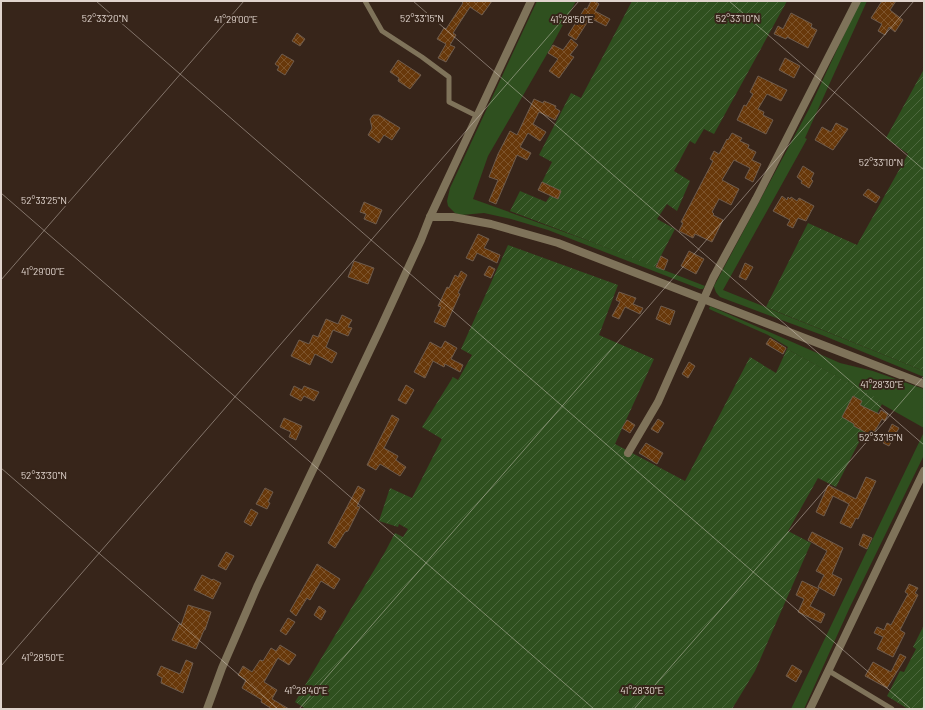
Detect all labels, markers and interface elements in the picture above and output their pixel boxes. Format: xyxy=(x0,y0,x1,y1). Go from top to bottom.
text: 52°33'20"N xyxy=(82,12,128,24)
text: 52°33'15"N xyxy=(400,12,444,24)
text: 52°33'10"N xyxy=(716,12,760,24)
text: 41°29'00"E xyxy=(214,13,258,25)
text: 41°28'50"E xyxy=(550,13,594,25)
text: 52°33'10"N xyxy=(859,156,903,168)
text: 52°33'25"N xyxy=(21,194,67,206)
text: 41°29'00"E xyxy=(21,265,65,277)
text: 41°28'30"E xyxy=(860,378,904,390)
text: 52°33'15"N xyxy=(859,431,903,443)
text: 52°33'30"N xyxy=(21,469,67,481)
text: 41°28'50"E xyxy=(21,651,65,663)
text: 41°28'40"E xyxy=(284,684,328,696)
text: 41°28'30"E xyxy=(620,684,664,696)

